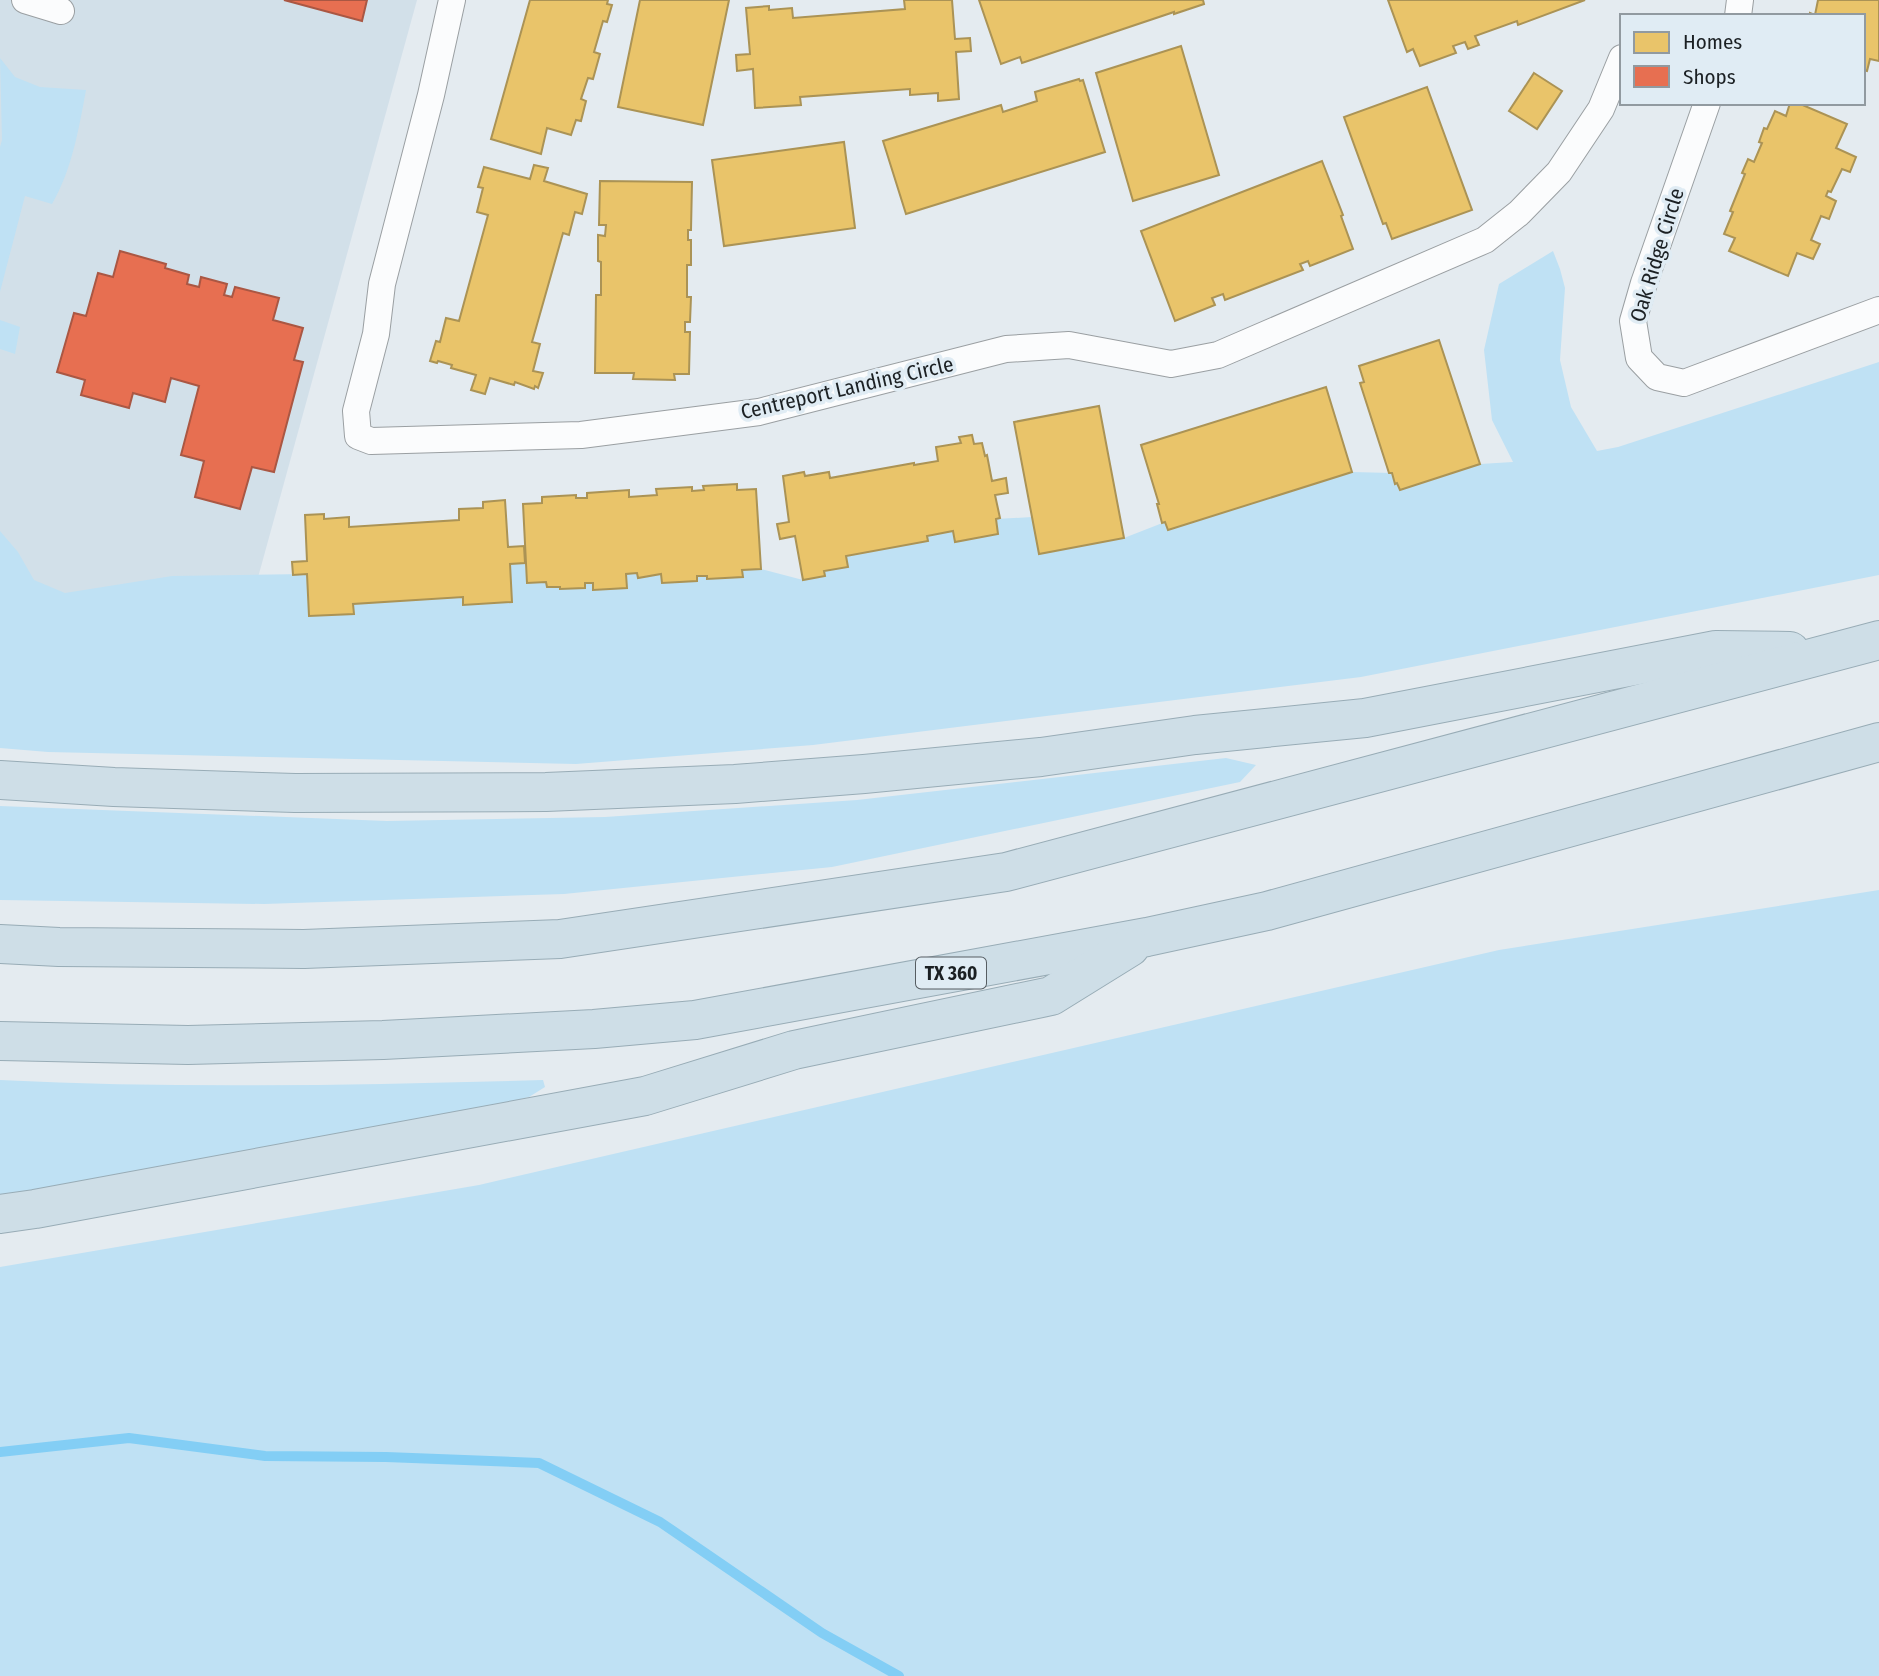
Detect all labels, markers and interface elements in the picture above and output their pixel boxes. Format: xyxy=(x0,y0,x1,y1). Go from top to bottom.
legend xyxy=(1620,14,1865,105)
text: Homes xyxy=(1683,29,1742,55)
text: Shops xyxy=(1683,64,1736,90)
street label: Oak Ridge Circle xyxy=(1624,185,1690,325)
street label: Centreport Landing Circle xyxy=(738,351,956,425)
road number: TX 360 xyxy=(916,958,986,988)

